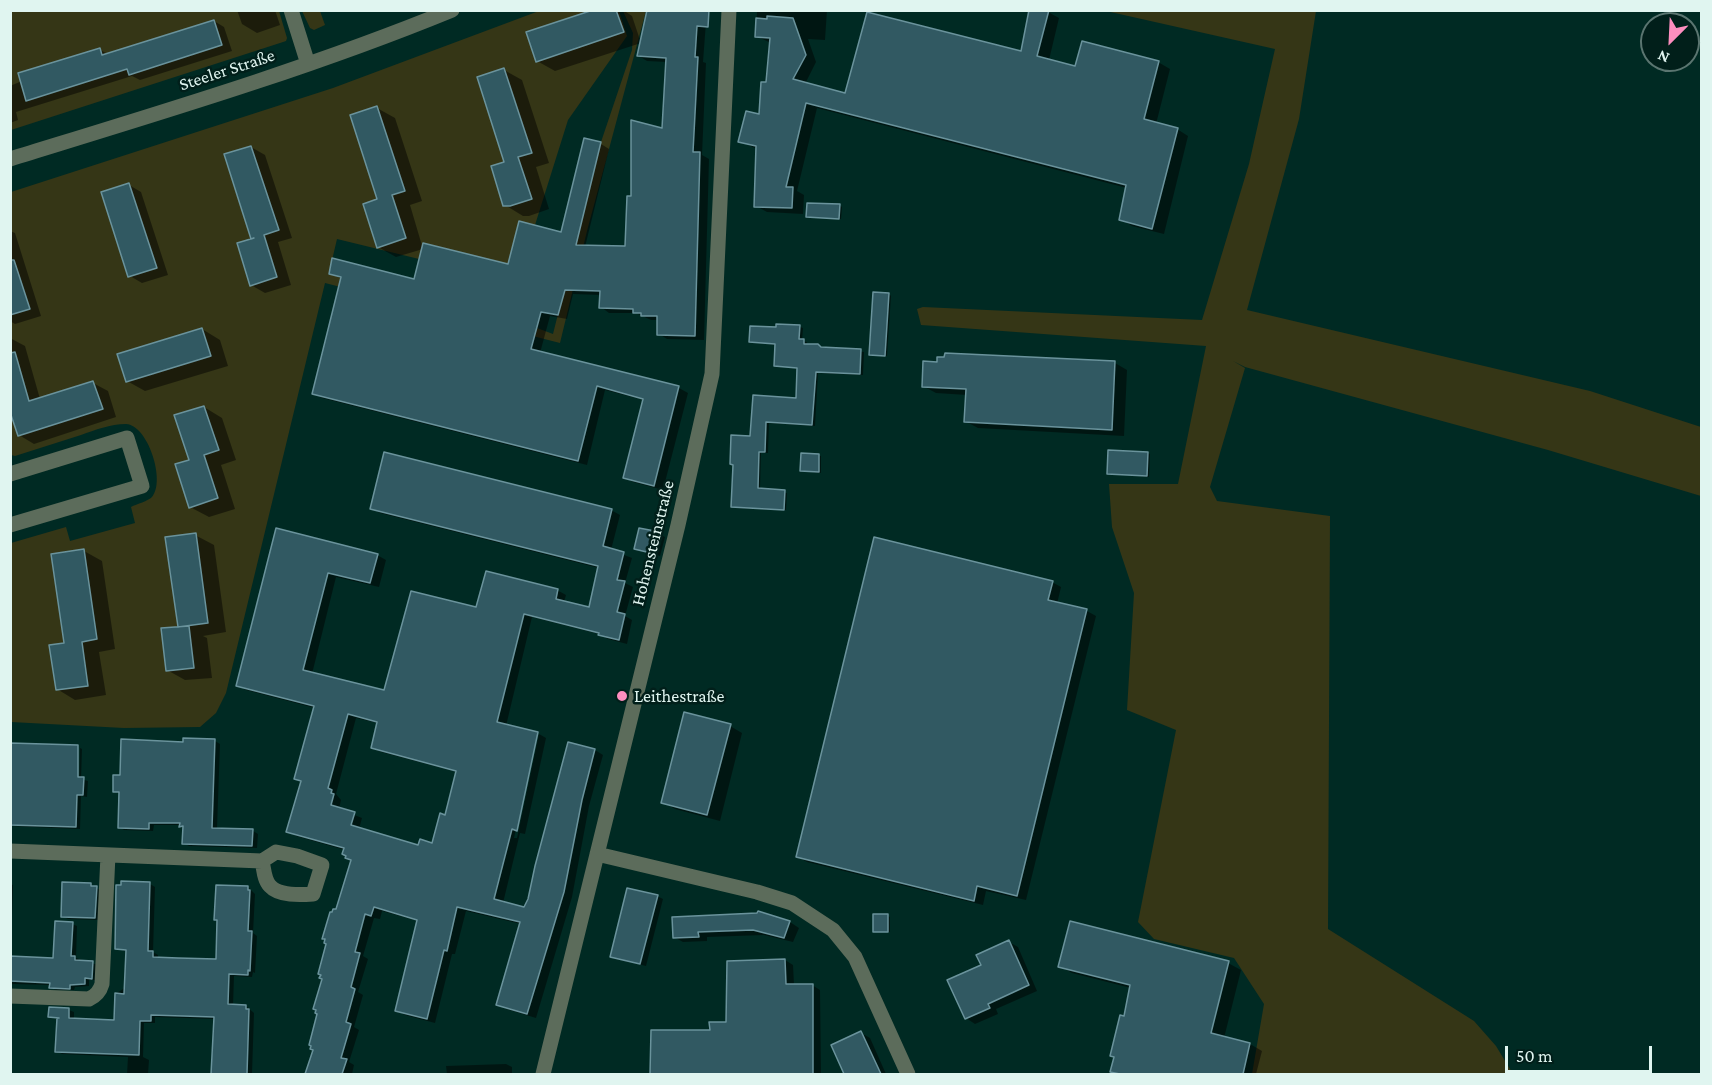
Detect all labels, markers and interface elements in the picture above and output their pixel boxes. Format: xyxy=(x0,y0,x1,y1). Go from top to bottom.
north arrow xyxy=(1640,12,1700,72)
street label: Steeler Straße xyxy=(177,44,277,96)
text: N xyxy=(1655,47,1672,67)
street label: Hohensteinstraße xyxy=(627,478,679,608)
place label: Leithestraße xyxy=(634,685,724,707)
marker: Leithestraße xyxy=(615,689,629,703)
scale bar xyxy=(1508,1034,1655,1072)
text: 50 m xyxy=(1516,1046,1553,1066)

